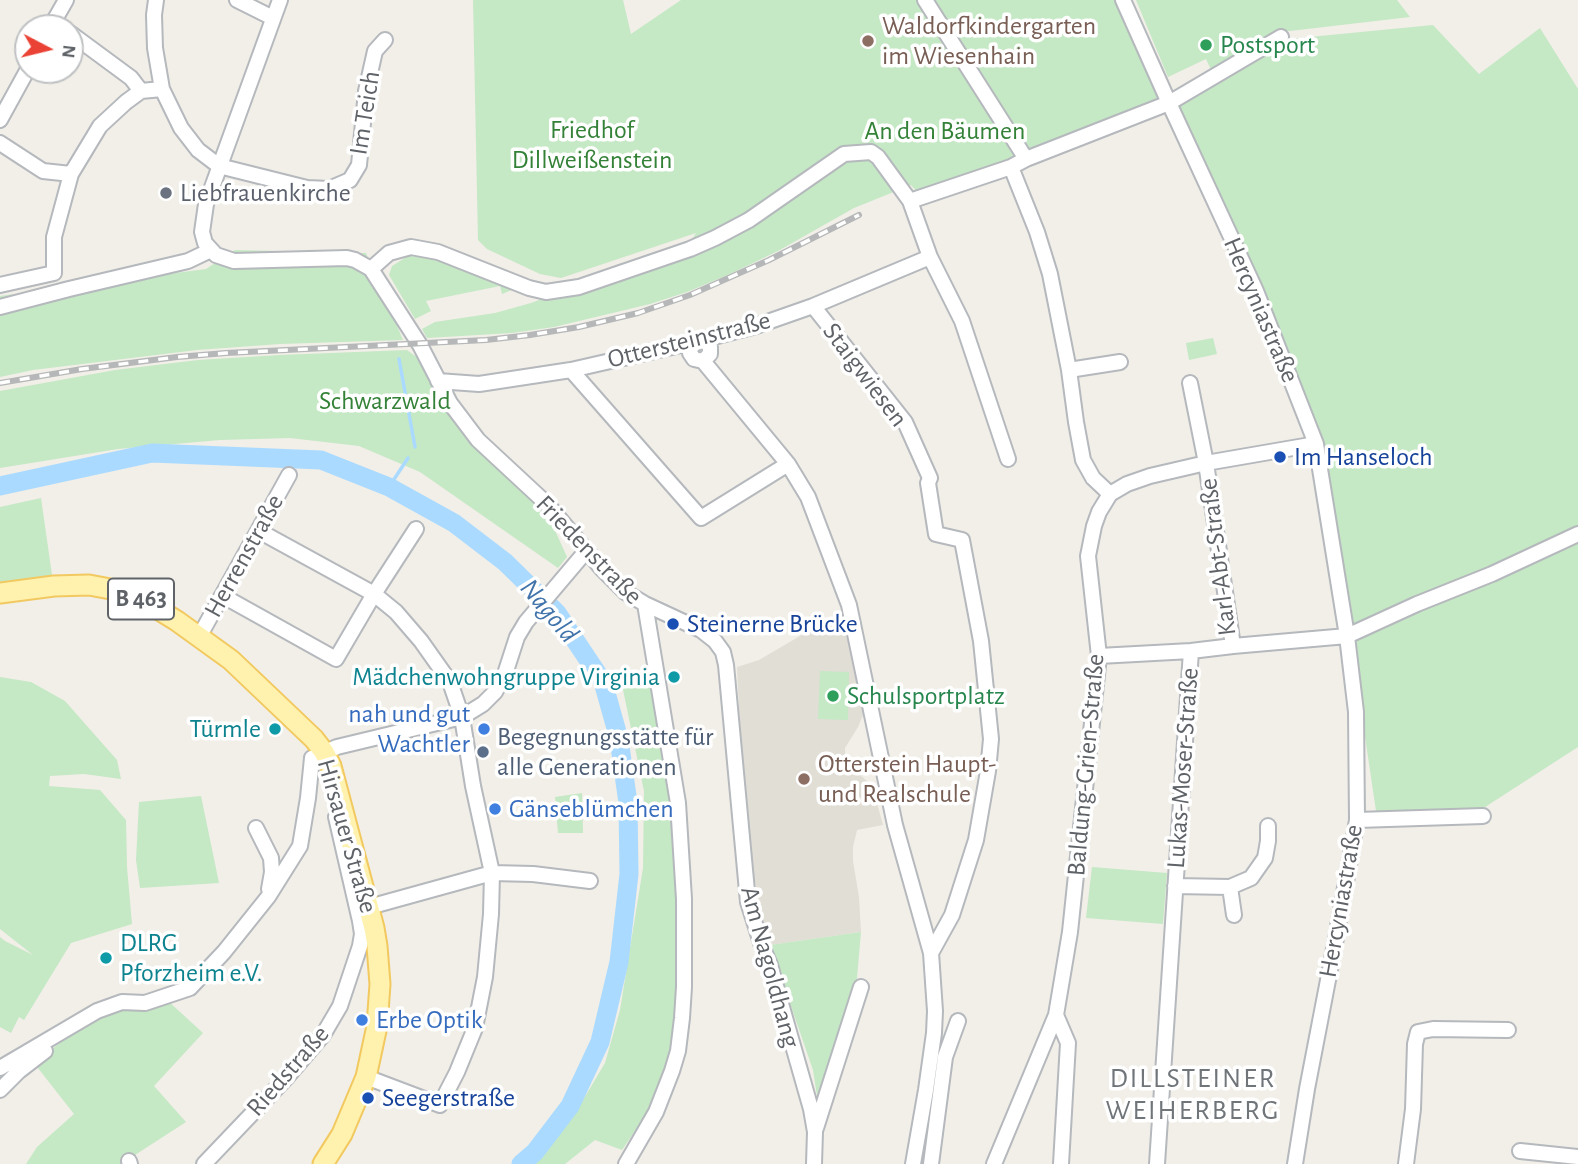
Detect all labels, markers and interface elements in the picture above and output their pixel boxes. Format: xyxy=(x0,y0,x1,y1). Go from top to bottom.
place label: Waldorfkindergarten im Wiesenhain xyxy=(882,10,1096,72)
north arrow xyxy=(14,14,84,84)
place label: Postsport xyxy=(1220,29,1315,61)
marker: Waldorfkindergarten im Wiesenhain xyxy=(860,33,876,49)
marker: Postsport xyxy=(1198,37,1214,53)
text: N xyxy=(58,44,79,59)
street label: Im Teich xyxy=(343,69,387,157)
park label: Friedhof Dillweißenstein xyxy=(512,114,672,176)
park label: An den Bäumen xyxy=(865,115,1025,147)
place label: Liebfrauenkirche xyxy=(180,177,351,209)
marker: Liebfrauenkirche xyxy=(158,185,174,201)
street label: Hercyniastraße xyxy=(1216,233,1306,387)
street label: Ottersteinstraße xyxy=(604,305,774,375)
street label: Staigwiesen xyxy=(816,317,914,433)
park label: Schwarzwald xyxy=(319,385,451,417)
place label: Im Hanseloch xyxy=(1294,441,1433,473)
marker: Im Hanseloch xyxy=(1272,449,1288,465)
street label: Karl-Abt-Straße xyxy=(1193,476,1243,638)
street label: Herrenstraße xyxy=(197,489,291,623)
street label: Friedenstraße xyxy=(529,489,649,611)
water label: Nagold xyxy=(513,572,585,650)
road number: B 463 xyxy=(108,578,174,620)
place label: Steinerne Brücke xyxy=(687,608,858,640)
marker: Steinerne Brücke xyxy=(665,616,681,632)
street label: Baldung-Grien-Straße xyxy=(1061,652,1111,878)
place label: Mädchenwohngruppe Virginia xyxy=(352,661,660,693)
street label: Lukas-Moser-Straße xyxy=(1160,667,1206,869)
marker: Mädchenwohngruppe Virginia xyxy=(666,669,682,685)
place label: Schulsportplatz xyxy=(847,680,1005,712)
marker: Schulsportplatz xyxy=(825,688,841,704)
place label: nah und gut Wachtler xyxy=(348,698,470,760)
place label: Türmle xyxy=(190,713,261,745)
marker: Türmle xyxy=(267,721,283,737)
marker: nah und gut Wachtler xyxy=(476,721,492,737)
place label: Begegnungsstätte für alle Generationen xyxy=(497,721,713,782)
marker: Begegnungsstätte für alle Generationen xyxy=(475,744,491,760)
place label: Otterstein Haupt- und Realschule xyxy=(818,748,996,810)
street label: Hirsauer Straße xyxy=(310,755,384,917)
marker: Otterstein Haupt- und Realschule xyxy=(796,771,812,787)
place label: Gänseblümchen xyxy=(509,793,674,825)
marker: Gänseblümchen xyxy=(487,801,503,817)
street label: Hercyniastraße xyxy=(1312,822,1370,980)
street label: Am Nagoldhang xyxy=(733,883,807,1051)
place label: DLRG Pforzheim e.V. xyxy=(120,927,263,988)
marker: DLRG Pforzheim e.V. xyxy=(98,950,114,966)
place label: Erbe Optik xyxy=(376,1004,483,1036)
marker: Erbe Optik xyxy=(354,1012,370,1028)
street label: Riedstraße xyxy=(240,1019,336,1123)
district label: DILLSTEINER WEIHERBERG xyxy=(1107,1062,1279,1128)
place label: Seegerstraße xyxy=(382,1082,515,1114)
marker: Seegerstraße xyxy=(360,1090,376,1106)

